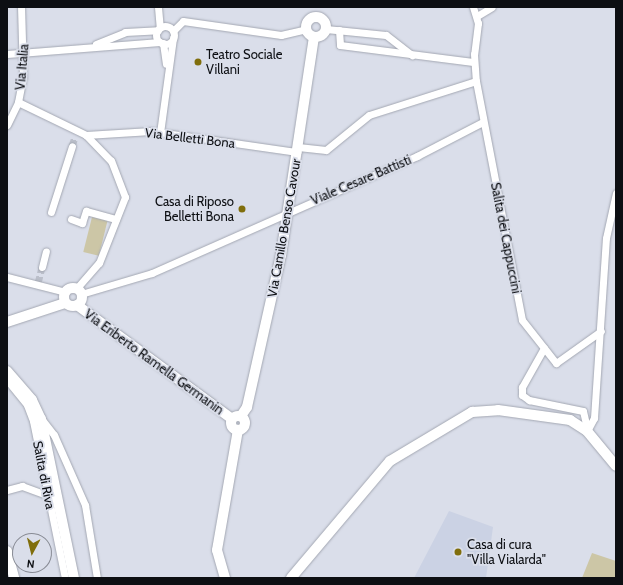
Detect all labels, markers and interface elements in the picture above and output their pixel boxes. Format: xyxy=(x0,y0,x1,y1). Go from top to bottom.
street label: Via Italia xyxy=(12,43,32,91)
place label: Teatro Sociale Villani xyxy=(206,47,282,78)
marker: Teatro Sociale Villani xyxy=(193,57,203,67)
street label: Via Belletti Bona xyxy=(144,125,236,151)
street label: Viale Cesare Battisti xyxy=(308,152,414,208)
street label: Via Camillo Benso Cavour xyxy=(264,157,304,299)
street label: Salita dei Cappuccini xyxy=(488,181,524,295)
place label: Casa di Riposo Belletti Bona xyxy=(155,194,234,225)
marker: Casa di Riposo Belletti Bona xyxy=(237,204,247,214)
street label: Via Eriberto Ramella Germanin xyxy=(81,306,227,418)
street label: Salita di Riva xyxy=(30,440,58,510)
north arrow xyxy=(12,533,52,573)
place label: Casa di cura "Villa Vialarda" xyxy=(467,537,546,568)
marker: Casa di cura "Villa Vialarda" xyxy=(452,546,464,558)
text: N xyxy=(26,556,35,571)

